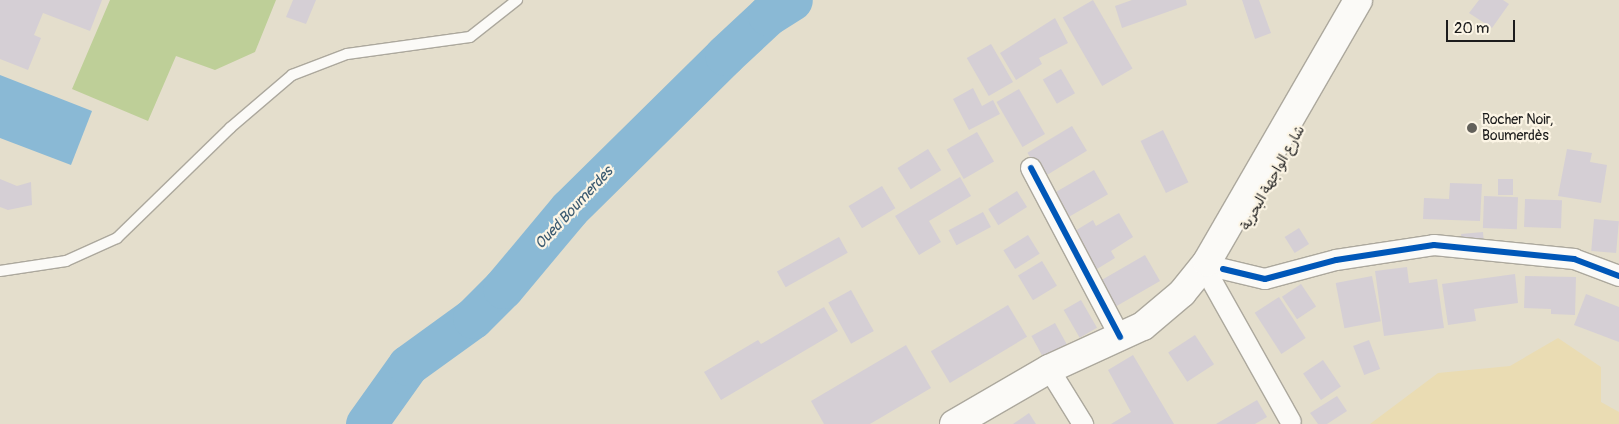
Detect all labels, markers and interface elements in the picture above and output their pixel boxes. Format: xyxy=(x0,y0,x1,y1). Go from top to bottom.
scale bar xyxy=(1449,10,1518,42)
text: 20 m xyxy=(1454,19,1489,38)
place label: Rocher Noir, Boumerdès xyxy=(1482,112,1553,144)
marker: Rocher Noir, Boumerdès xyxy=(1466,122,1478,134)
street label: شارع الواجهة البحرية xyxy=(1237,123,1309,233)
water label: Oued Boumerdes xyxy=(531,163,617,253)

